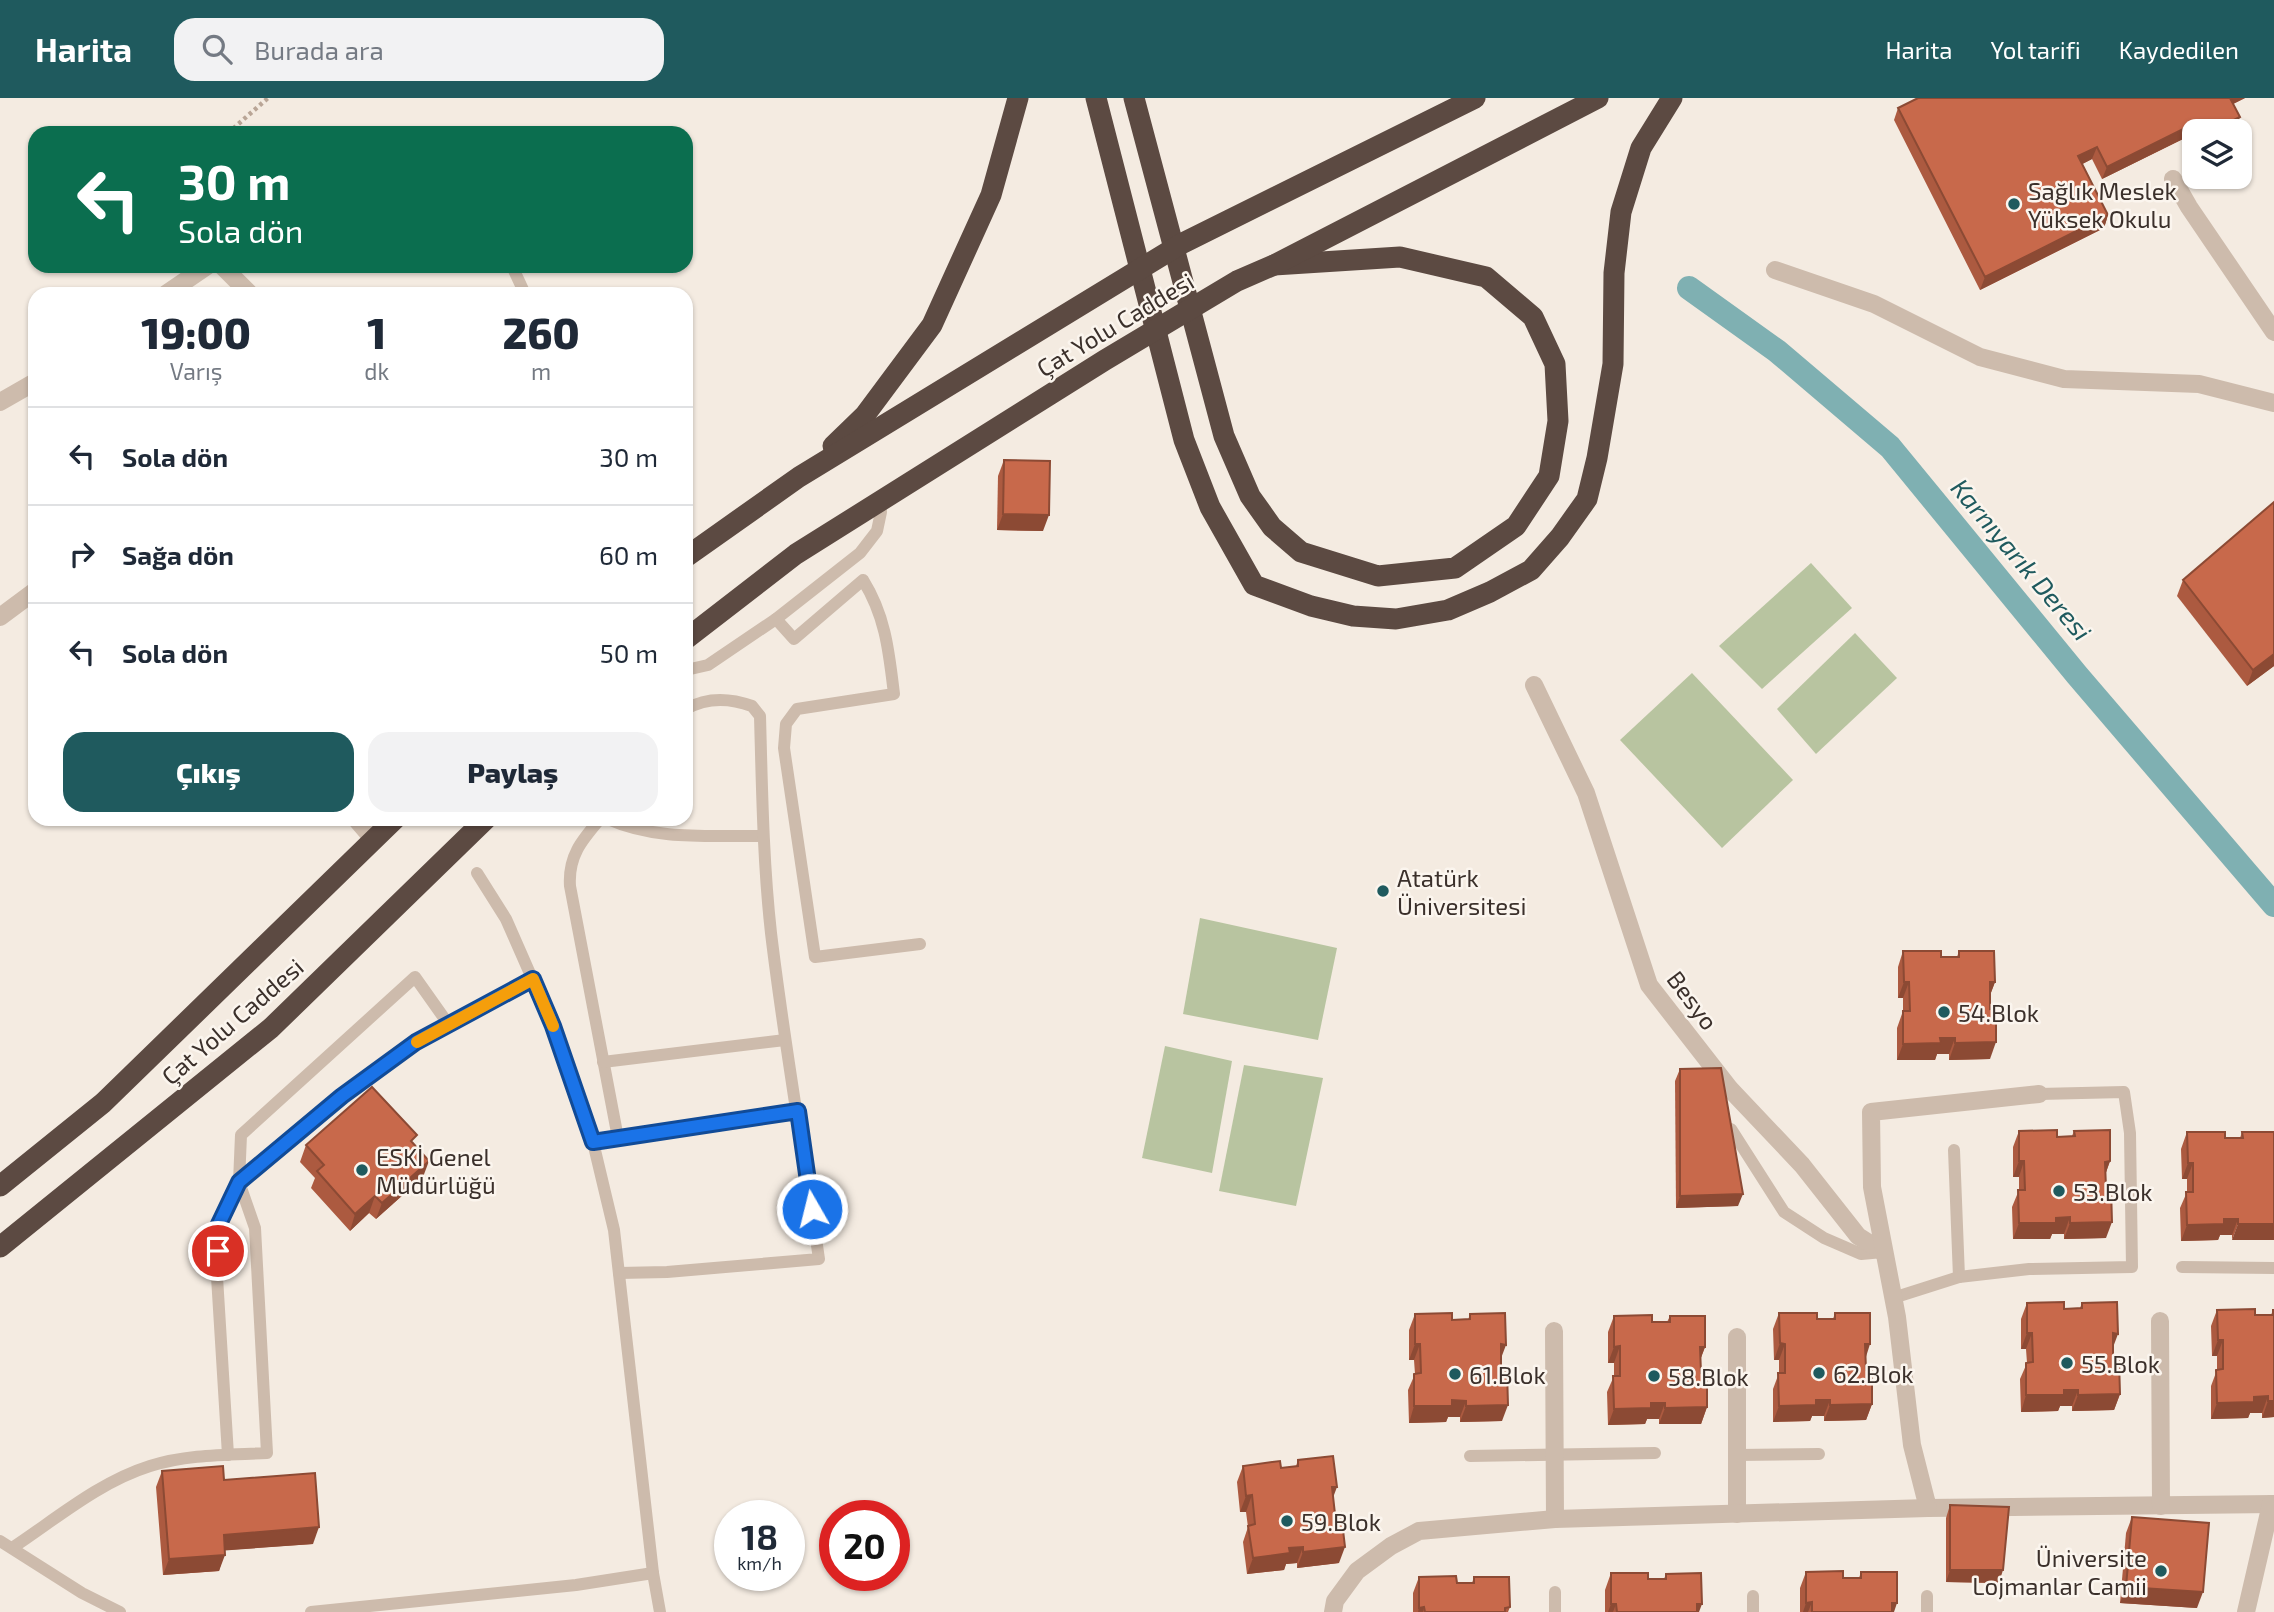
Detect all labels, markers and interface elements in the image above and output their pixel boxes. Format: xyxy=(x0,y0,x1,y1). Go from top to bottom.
search box xyxy=(174,18,664,81)
text: Harita xyxy=(35,29,132,69)
icon: search xyxy=(198,30,236,68)
text: Burada ara xyxy=(254,34,384,65)
text: Harita xyxy=(1885,35,1953,64)
text: Yol tarifi xyxy=(1991,35,2081,64)
text: Kaydedilen xyxy=(2119,35,2239,64)
map controls xyxy=(2182,119,2252,189)
button: layers xyxy=(2182,119,2252,189)
text: 30 m xyxy=(178,151,290,210)
icon: left xyxy=(63,154,154,245)
place label: Sağlık Meslek Yüksek Okulu xyxy=(2028,176,2177,233)
marker: Sağlık Meslek Yüksek Okulu xyxy=(2006,196,2022,212)
text: Sola dön xyxy=(178,211,303,249)
street label: Çat Yolu Caddesi xyxy=(1031,266,1199,383)
text: 19:00 xyxy=(141,307,251,357)
text: 1 xyxy=(367,307,386,357)
text: 260 xyxy=(503,307,580,357)
text: Varış xyxy=(170,357,222,385)
text: dk xyxy=(364,357,389,385)
text: m xyxy=(531,357,551,385)
icon: left xyxy=(63,437,101,475)
text: Sola dön xyxy=(122,441,228,472)
text: 30 m xyxy=(599,441,658,472)
water label: Karnıyarık Deresi xyxy=(1945,472,2099,647)
icon: right xyxy=(63,535,101,573)
text: Sağa dön xyxy=(122,539,234,570)
text: 60 m xyxy=(599,539,658,570)
icon: left xyxy=(63,633,101,671)
text: Sola dön xyxy=(122,637,228,668)
text: 50 m xyxy=(600,637,658,668)
button: Çıkış xyxy=(63,732,354,812)
button: Paylaş xyxy=(368,732,658,812)
place label: Atatürk Üniversitesi xyxy=(1397,863,1526,920)
marker: Atatürk Üniversitesi xyxy=(1375,883,1391,899)
street label: Çat Yolu Caddesi xyxy=(155,952,309,1091)
street label: Besyo xyxy=(1662,965,1724,1035)
place label: 54.Blok xyxy=(1958,998,2039,1027)
marker: 54.Blok xyxy=(1936,1004,1952,1020)
place label: ESKİ Genel Müdürlüğü xyxy=(376,1142,496,1199)
marker: ESKİ Genel Müdürlüğü xyxy=(354,1162,370,1178)
position arrow xyxy=(775,1172,849,1246)
place label: 53.Blok xyxy=(2073,1177,2153,1206)
marker: 53.Blok xyxy=(2051,1183,2067,1199)
pin xyxy=(188,1221,248,1281)
icon: arrive xyxy=(199,1232,237,1270)
place label: 55.Blok xyxy=(2081,1349,2160,1378)
marker: 55.Blok xyxy=(2059,1355,2075,1371)
place label: 62.Blok xyxy=(1833,1359,1914,1388)
place label: 61.Blok xyxy=(1469,1360,1546,1389)
place label: 58.Blok xyxy=(1668,1362,1749,1391)
marker: 62.Blok xyxy=(1811,1365,1827,1381)
marker: 61.Blok xyxy=(1447,1366,1463,1382)
marker: 58.Blok xyxy=(1646,1368,1662,1384)
speed limit sign: 20 xyxy=(819,1500,910,1591)
place label: 59.Blok xyxy=(1301,1507,1381,1536)
marker: 59.Blok xyxy=(1279,1513,1295,1529)
text: 18 xyxy=(741,1515,778,1557)
place label: Üniversite Lojmanlar Camii xyxy=(1972,1543,2147,1600)
text: km/h xyxy=(737,1552,782,1574)
marker: Üniversite Lojmanlar Camii xyxy=(2153,1563,2169,1579)

